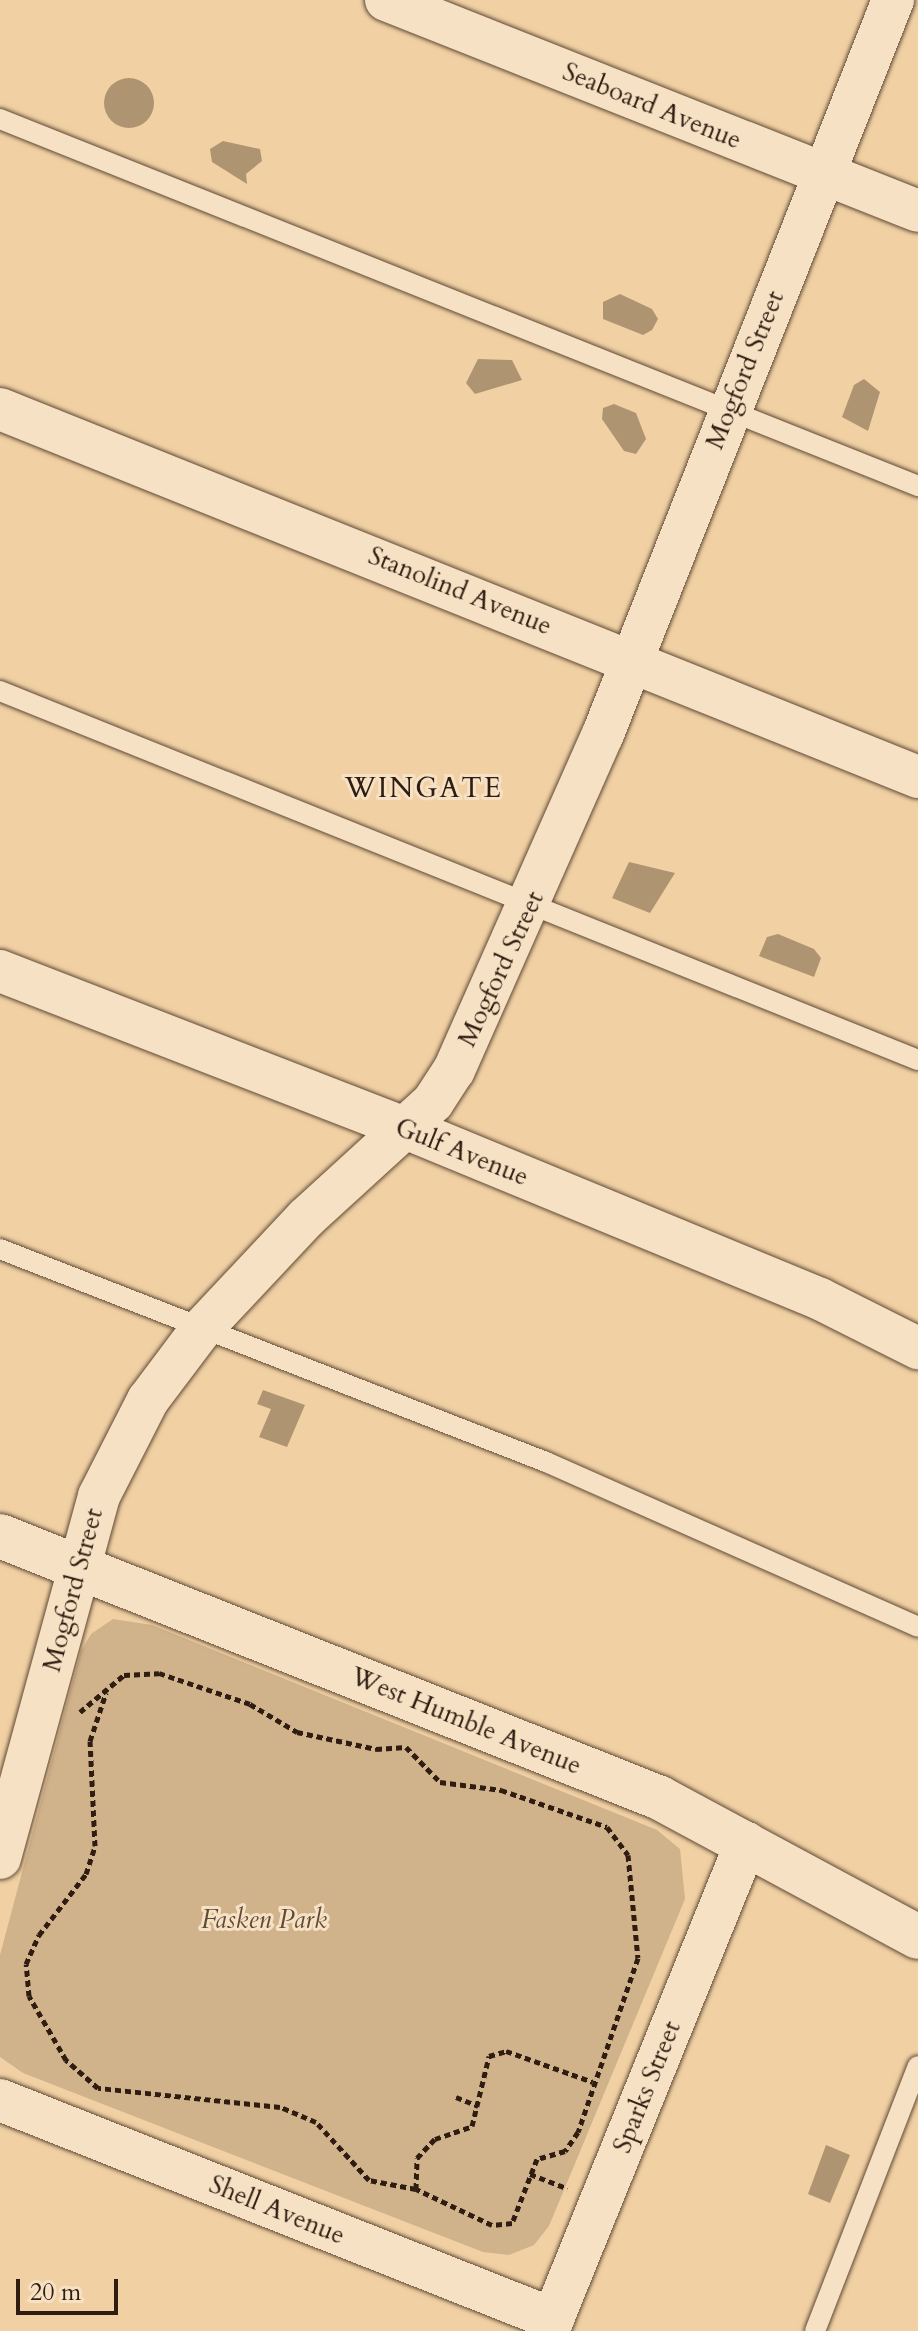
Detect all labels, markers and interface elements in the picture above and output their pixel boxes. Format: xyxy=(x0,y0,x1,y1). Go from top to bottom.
street label: Seaboard Avenue xyxy=(558,56,746,156)
street label: Mogford Street xyxy=(699,286,791,454)
street label: Stanolind Avenue xyxy=(364,540,556,642)
district label: WINGATE xyxy=(345,771,503,805)
street label: Mogford Street xyxy=(451,886,551,1052)
street label: Gulf Avenue xyxy=(391,1111,533,1193)
street label: Mogford Street xyxy=(36,1505,110,1675)
street label: West Humble Avenue xyxy=(346,1660,586,1782)
park label: Fasken Park xyxy=(201,1904,327,1936)
street label: Sparks Street xyxy=(606,2016,688,2158)
street label: Shell Avenue xyxy=(205,2169,349,2251)
scale bar xyxy=(20,2263,122,2313)
text: 20 m xyxy=(30,2276,81,2309)

